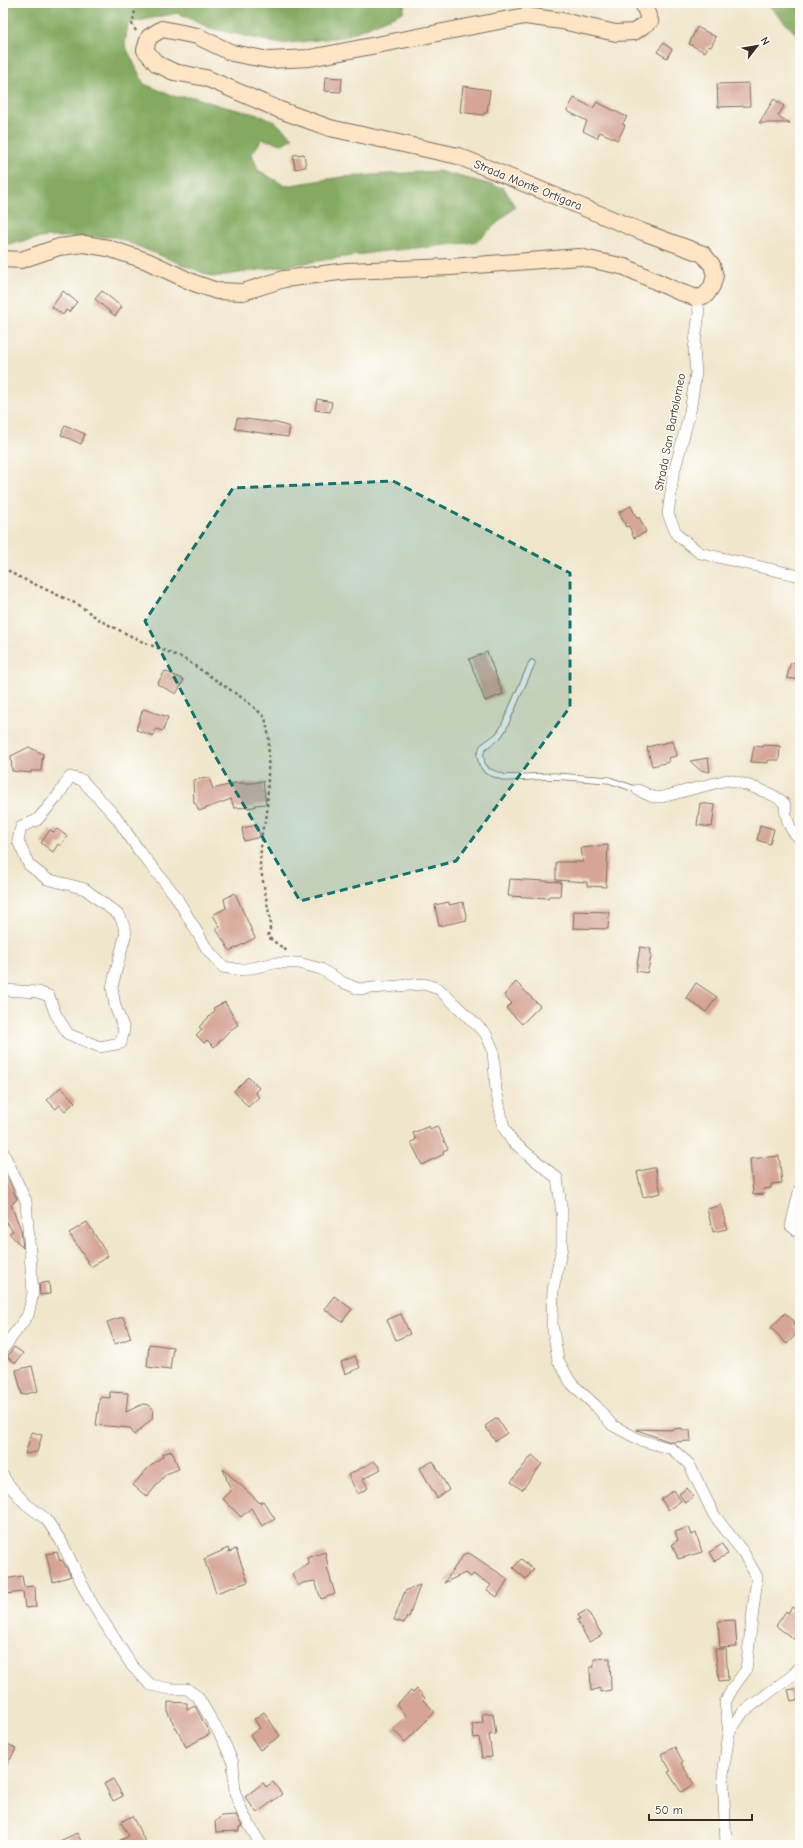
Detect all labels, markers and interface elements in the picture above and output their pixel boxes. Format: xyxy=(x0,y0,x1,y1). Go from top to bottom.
north arrow xyxy=(737,26,777,66)
text: N xyxy=(758,35,773,48)
street label: Strada Monte Ortigara xyxy=(472,157,584,213)
street label: Strada San Bartolomeo xyxy=(652,372,688,492)
scale bar xyxy=(649,1796,752,1822)
text: 50 m xyxy=(655,1803,683,1817)

